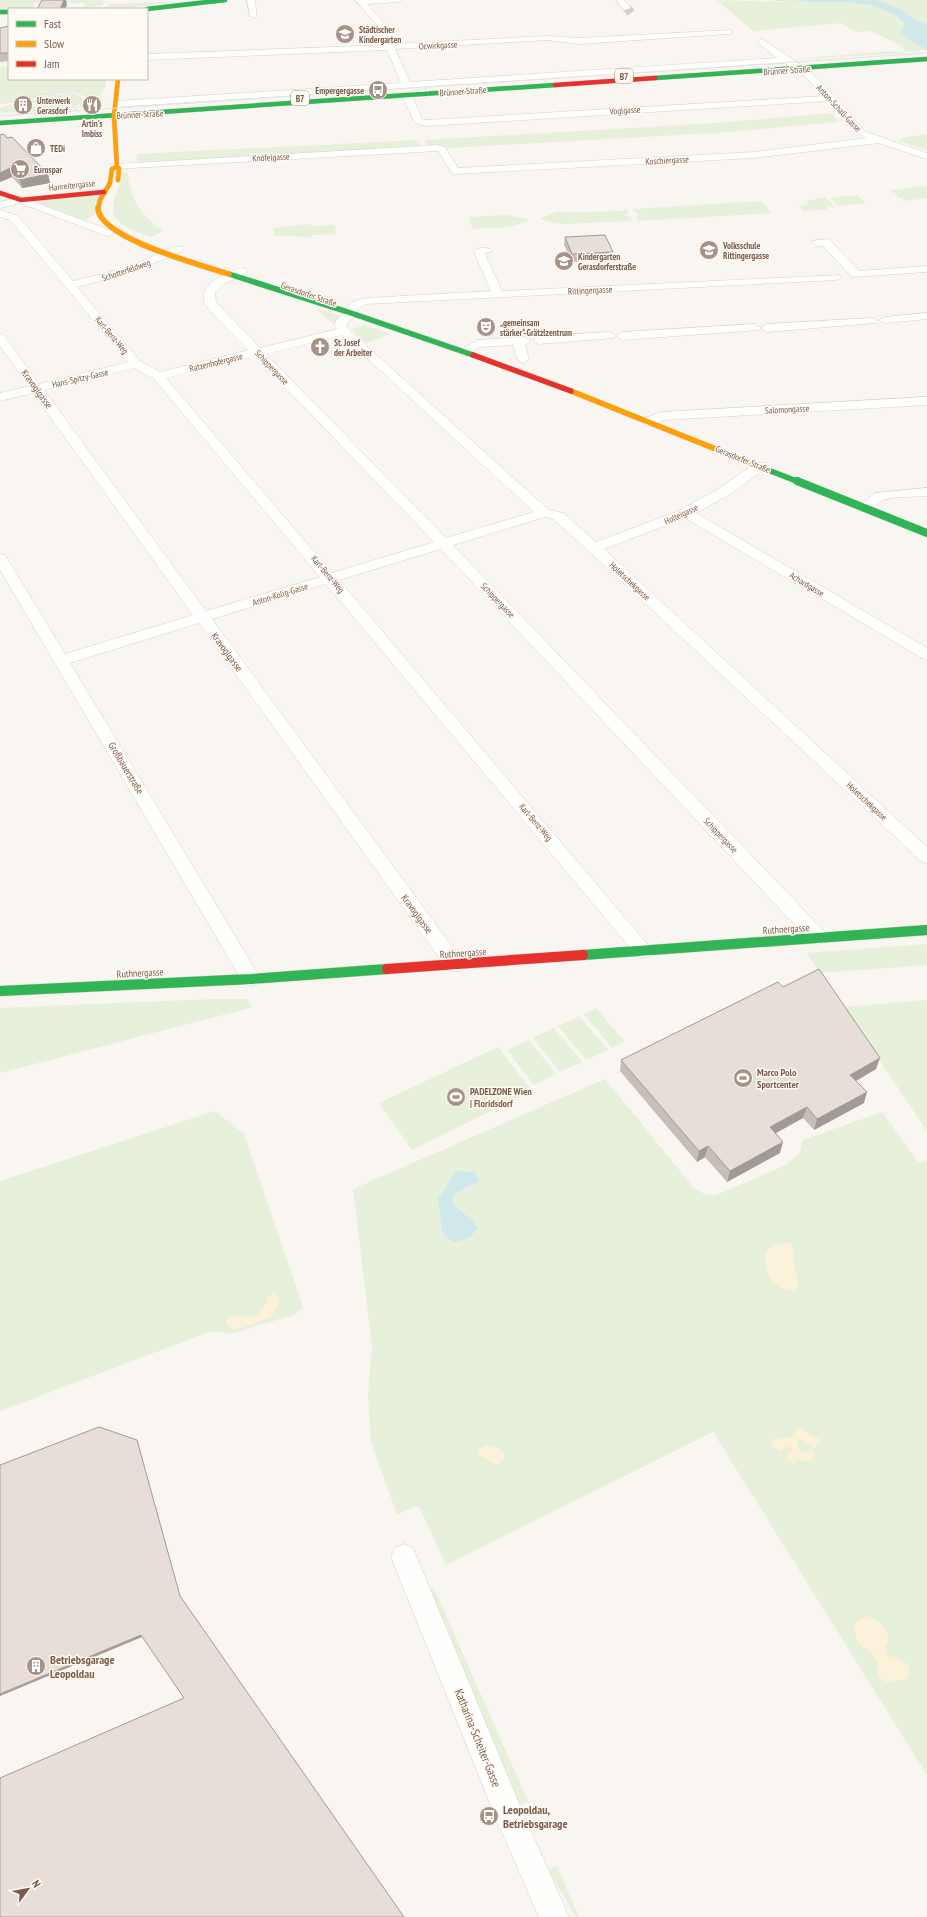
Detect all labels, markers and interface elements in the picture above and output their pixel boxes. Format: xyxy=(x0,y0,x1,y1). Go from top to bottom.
legend xyxy=(8,8,148,80)
text: Fast xyxy=(44,16,62,31)
school or university icon: Städtischer Kindergarten xyxy=(334,23,356,45)
place label: Städtischer Kindergarten xyxy=(359,24,401,45)
text: Slow xyxy=(44,36,65,51)
street label: Ocwirkgasse xyxy=(418,38,458,52)
text: Jam xyxy=(43,56,60,71)
street label: Brünner Straße xyxy=(763,63,811,77)
road number: B7 xyxy=(615,69,633,83)
bus stop icon: Empergergasse xyxy=(367,79,389,101)
street label: Anton-Schall-Gasse xyxy=(814,82,864,134)
street label: Brünner Straße xyxy=(439,84,487,98)
place label: Empergergasse xyxy=(315,85,364,96)
road number: B7 xyxy=(291,91,309,105)
building icon: Unterwerk Gerasdorf xyxy=(12,94,34,116)
restaurant icon: Artin's Imbiss xyxy=(81,94,103,116)
place label: Unterwerk Gerasdorf xyxy=(37,95,71,116)
street label: Voglgasse xyxy=(608,103,641,117)
street label: Brünner Straße xyxy=(116,107,164,121)
place label: Artin's Imbiss xyxy=(81,118,102,139)
shop icon: TEDi xyxy=(25,137,47,159)
place label: TEDi xyxy=(50,143,65,154)
street label: Knöfelgasse xyxy=(252,151,290,163)
street label: Koschiergasse xyxy=(645,153,689,167)
supermarket icon: Eurospar xyxy=(9,158,31,180)
place label: Eurospar xyxy=(34,164,62,175)
street label: Hanreitergasse xyxy=(48,177,96,193)
school or university icon: Volksschule Rittingergasse xyxy=(698,239,720,261)
place label: Volksschule Rittingergasse xyxy=(722,240,769,261)
school or university icon: Kindergarten Gerasdorferstraße xyxy=(553,250,575,272)
place label: Kindergarten Gerasdorferstraße xyxy=(578,251,636,272)
street label: Schotterfeldweg xyxy=(100,257,152,283)
street label: Gerasdorfer Straße xyxy=(280,279,339,309)
street label: Rittingergasse xyxy=(567,283,613,297)
street label: Karl-Benz-Weg xyxy=(93,314,131,356)
theatre icon: „gemeinsam stärker“-Grätzlzentrum xyxy=(475,316,497,338)
place label: „gemeinsam stärker“-Grätzlzentrum xyxy=(500,317,572,338)
church icon: St. Josef der Arbeiter xyxy=(309,336,331,358)
place label: St. Josef der Arbeiter xyxy=(334,337,373,358)
street label: Schippergasse xyxy=(253,347,292,387)
street label: Ratzenhofergasse xyxy=(188,350,244,374)
street label: Hans-Spitzy-Gasse xyxy=(51,366,109,390)
street label: Kravoglgasse xyxy=(18,367,56,411)
street label: Salomongasse xyxy=(765,402,810,416)
street label: Gerasdorfer Straße xyxy=(714,443,772,475)
street label: Holteigasse xyxy=(662,501,700,527)
street label: Karl-Benz-Weg xyxy=(309,553,347,595)
street label: Holetschekgasse xyxy=(607,559,653,603)
street label: Achardgasse xyxy=(788,569,827,599)
street label: Anton-Kolig-Gasse xyxy=(251,580,309,608)
street label: Schippergasse xyxy=(479,580,518,620)
street label: Kravoglgasse xyxy=(208,630,246,674)
street label: Großbauerstraße xyxy=(105,740,147,796)
street label: Holetschekgasse xyxy=(844,779,890,823)
street label: Karl-Benz-Weg xyxy=(517,801,555,843)
street label: Schippergasse xyxy=(702,815,741,855)
street label: Kravoglgasse xyxy=(398,892,436,936)
street label: Ruthnergasse xyxy=(762,921,810,937)
street label: Ruthnergasse xyxy=(439,945,487,961)
street label: Ruthnergasse xyxy=(116,965,164,981)
place label: Marco Polo Sportcenter xyxy=(757,1066,799,1091)
sports icon: Marco Polo Sportcenter xyxy=(732,1067,754,1089)
place label: PADELZONE Wien | Floridsdorf xyxy=(470,1085,532,1110)
sports icon: PADELZONE Wien | Floridsdorf xyxy=(445,1086,467,1108)
place label: Betriebsgarage Leopoldau xyxy=(50,1652,115,1681)
building icon: Betriebsgarage Leopoldau xyxy=(25,1655,47,1677)
street label: Katharina-Scheiter-Gasse xyxy=(452,1687,504,1789)
place label: Leopoldau, Betriebsgarage xyxy=(503,1802,568,1831)
bus stop icon: Leopoldau, Betriebsgarage xyxy=(478,1805,500,1827)
north arrow xyxy=(8,1869,48,1909)
text: N xyxy=(29,1877,44,1890)

